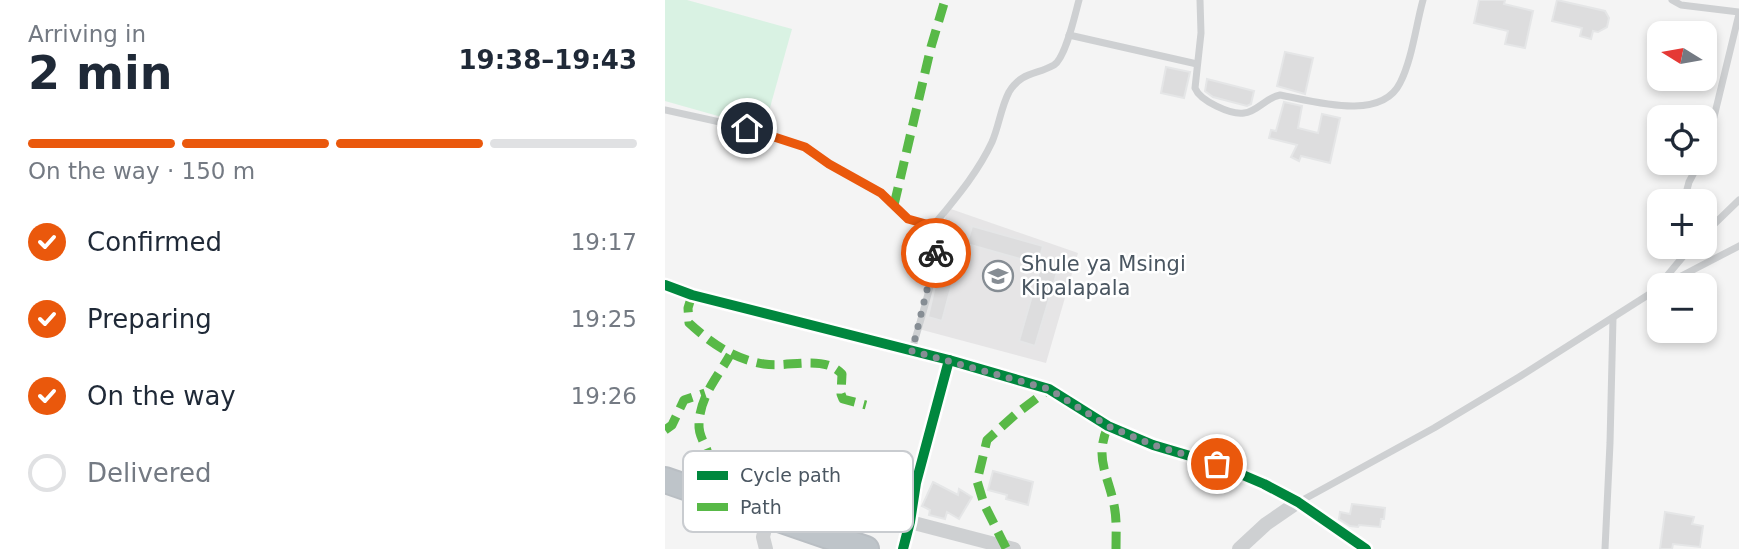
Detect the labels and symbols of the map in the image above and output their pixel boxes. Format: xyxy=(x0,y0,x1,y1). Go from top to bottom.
north arrow xyxy=(1647,21,1717,91)
pin xyxy=(717,98,777,158)
courier xyxy=(901,218,971,288)
place label: Shule ya Msingi Kipalapala xyxy=(1021,252,1186,300)
school or university icon: Shule ya Msingi Kipalapala xyxy=(981,259,1015,293)
pin xyxy=(1187,434,1247,494)
legend xyxy=(683,451,913,532)
text: Cycle path xyxy=(740,464,841,486)
text: Path xyxy=(740,496,782,518)

